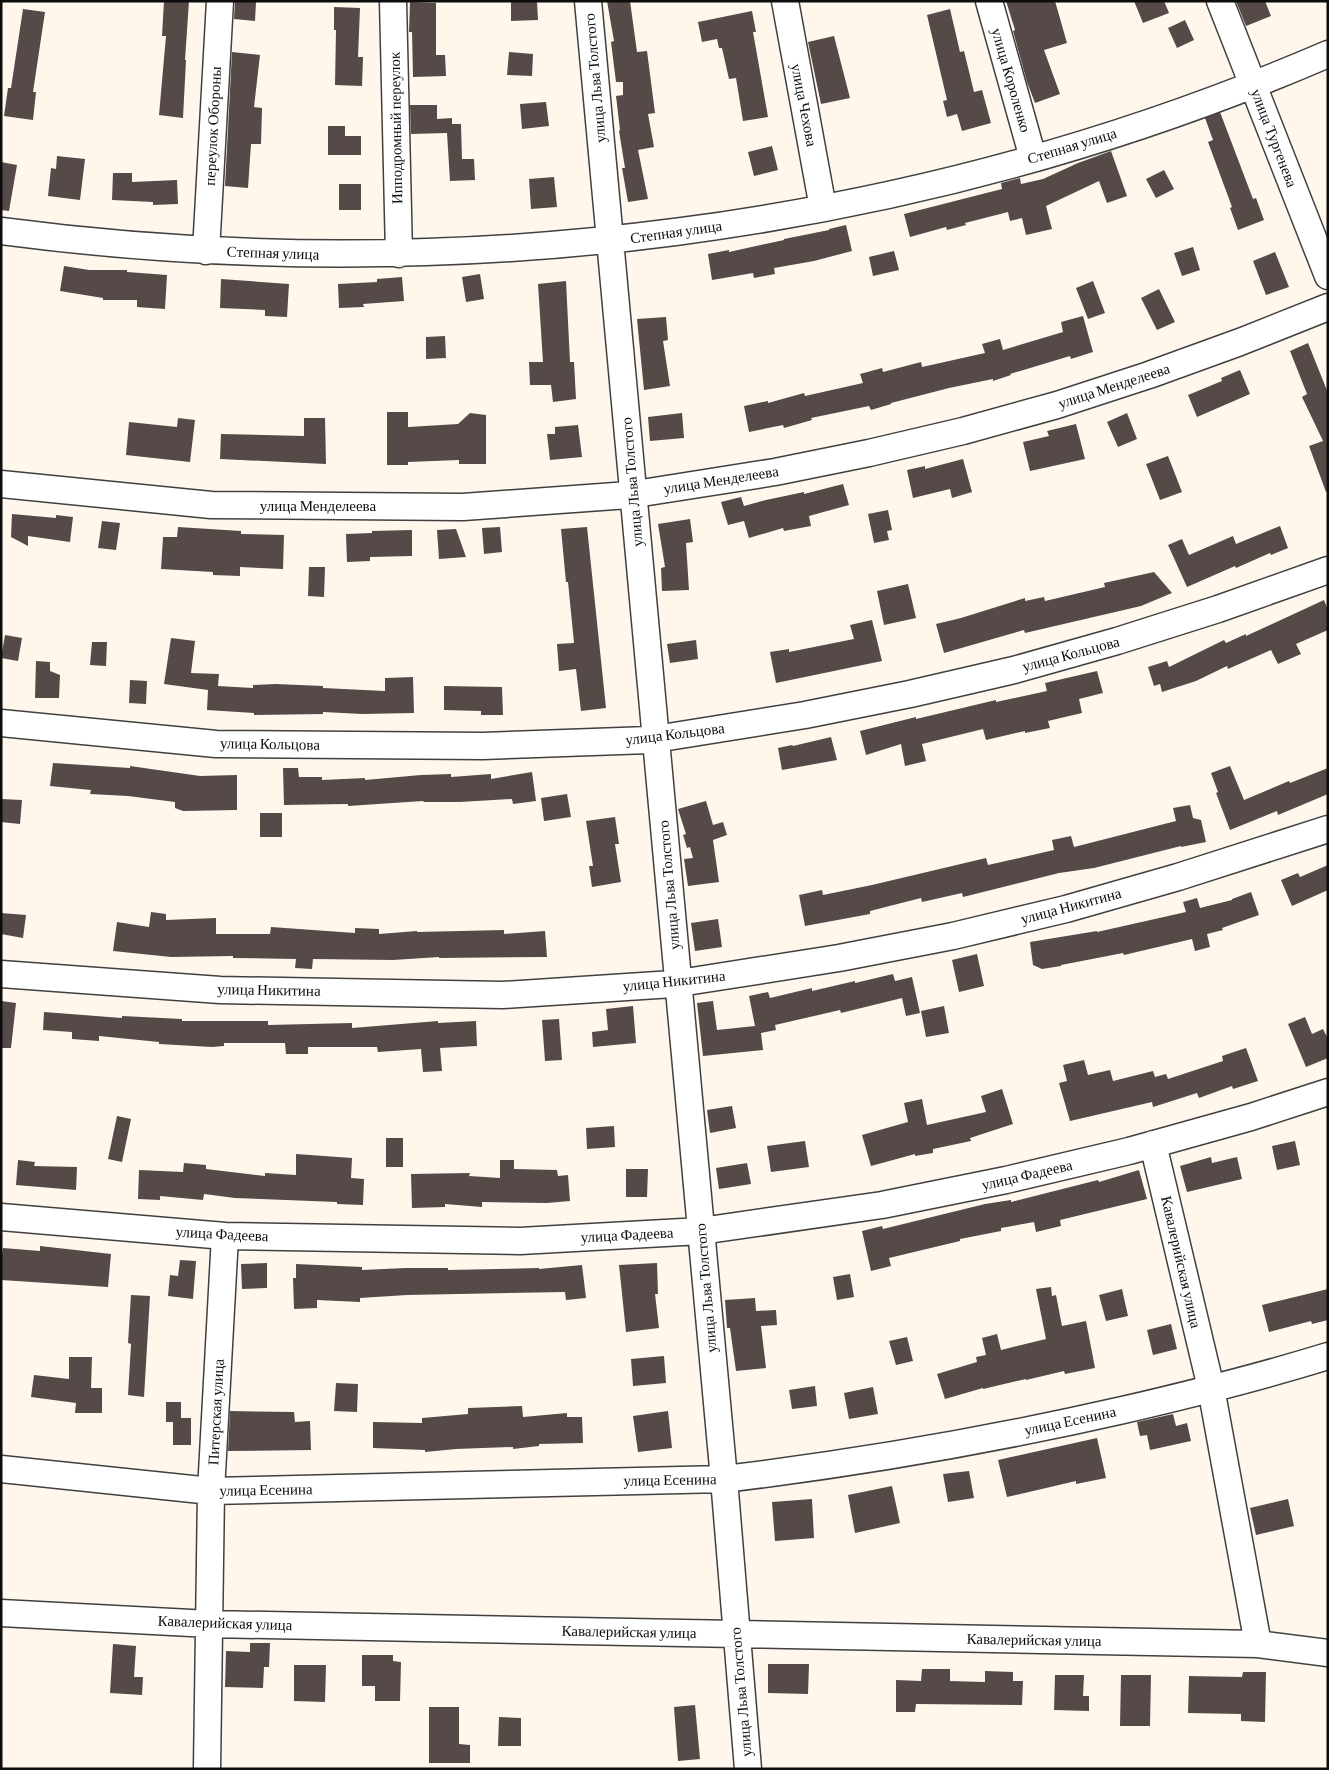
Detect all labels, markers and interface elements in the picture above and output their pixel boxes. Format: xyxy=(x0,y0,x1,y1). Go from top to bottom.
street label: улица Льва Толстого xyxy=(581,13,609,143)
street label: улица Короленко xyxy=(988,26,1034,134)
street label: Ипподромный переулок xyxy=(387,51,405,204)
street label: улица Чехова xyxy=(788,62,820,148)
street label: переулок Обороны xyxy=(202,66,224,186)
street label: улица Тургенева xyxy=(1248,87,1300,190)
street label: Степная улица xyxy=(1025,125,1119,167)
street label: Степная улица xyxy=(629,218,723,246)
street label: Степная улица xyxy=(227,243,320,263)
street label: улица Менделеева xyxy=(1056,360,1172,412)
street label: улица Льва Толстого xyxy=(618,417,646,547)
street label: улица Менделеева xyxy=(662,463,780,497)
street label: улица Менделеева xyxy=(260,498,376,514)
street label: улица Кольцова xyxy=(1021,633,1122,675)
street label: улица Кольцова xyxy=(624,720,726,748)
street label: улица Кольцова xyxy=(220,735,320,753)
street label: улица Льва Толстого xyxy=(655,820,683,950)
street label: улица Никитина xyxy=(1019,885,1123,927)
street label: улица Никитина xyxy=(622,968,727,994)
street label: улица Никитина xyxy=(217,981,321,999)
street label: улица Фадеева xyxy=(980,1157,1074,1193)
street label: Кавалерийская улица xyxy=(1158,1194,1204,1330)
street label: улица Льва Толстого xyxy=(692,1223,720,1353)
street label: улица Фадеева xyxy=(175,1224,269,1244)
street label: улица Фадеева xyxy=(580,1225,674,1245)
street label: Питерская улица xyxy=(205,1358,227,1466)
street label: улица Есенина xyxy=(1023,1403,1118,1439)
street label: улица Есенина xyxy=(623,1471,717,1489)
street label: улица Есенина xyxy=(219,1481,313,1499)
street label: Кавалерийская улица xyxy=(157,1613,293,1633)
street label: Кавалерийская улица xyxy=(561,1623,697,1641)
street label: улица Льва Толстого xyxy=(727,1627,755,1757)
street label: Кавалерийская улица xyxy=(966,1631,1102,1649)

